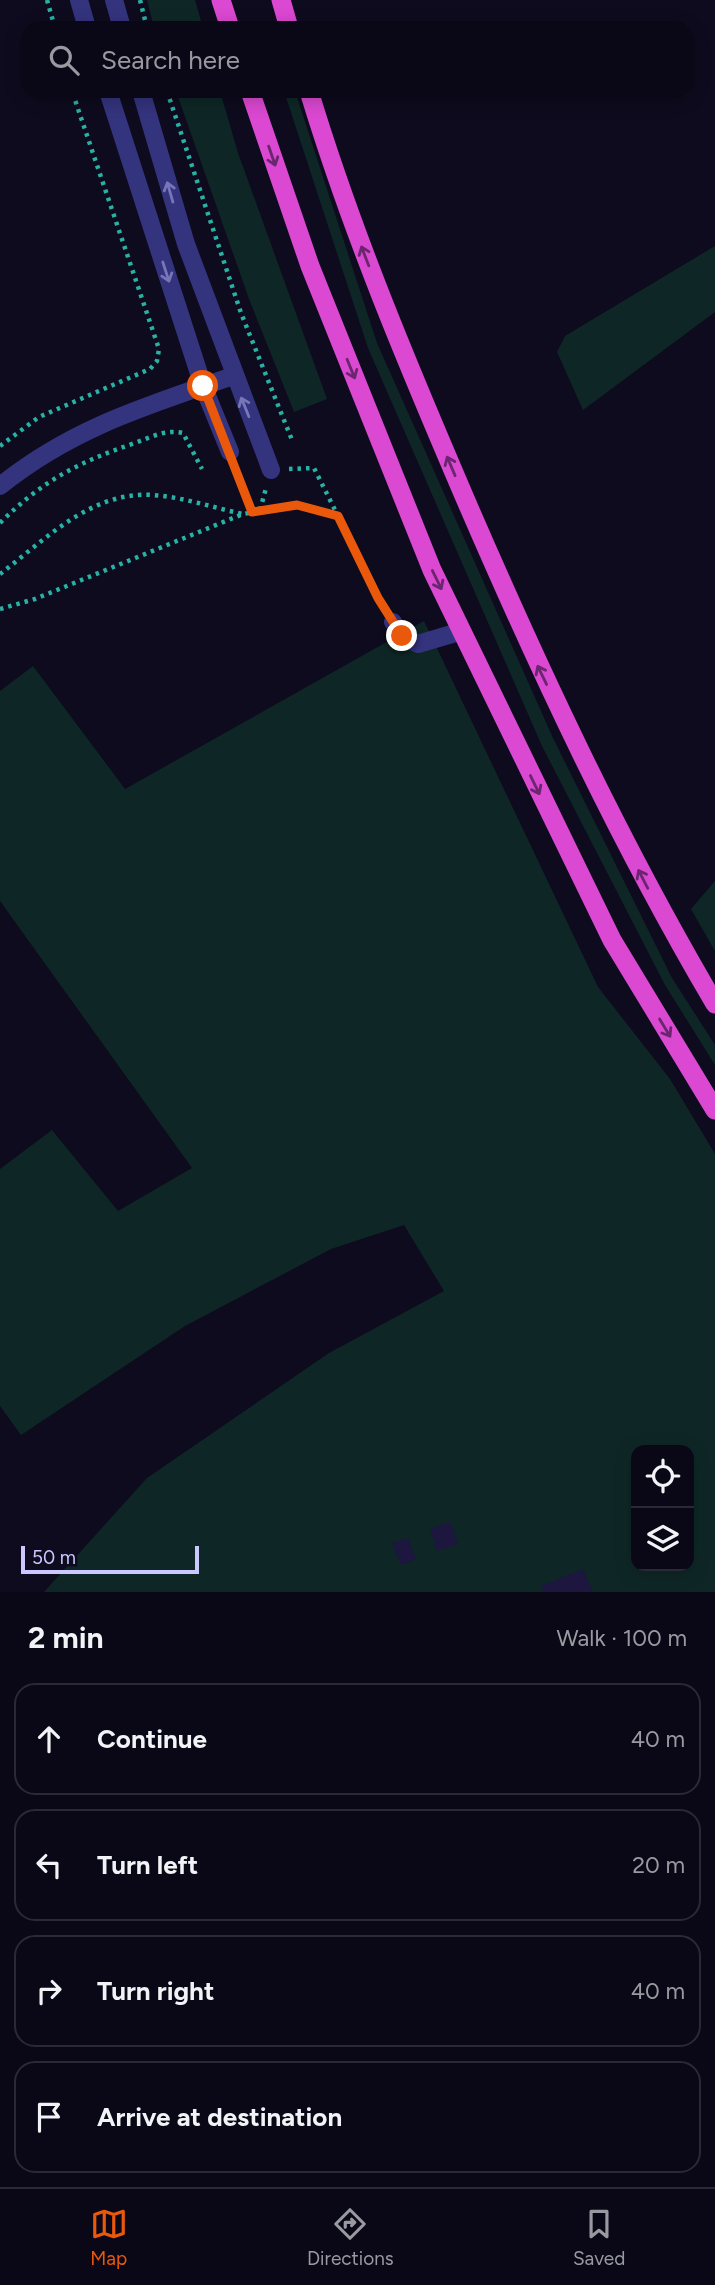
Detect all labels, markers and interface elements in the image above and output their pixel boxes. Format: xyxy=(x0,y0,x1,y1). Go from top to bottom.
search box xyxy=(21,21,694,98)
icon: search xyxy=(45,41,83,79)
text: Search here xyxy=(101,44,240,76)
one-way arrow xyxy=(266,144,279,166)
one-way arrow xyxy=(163,181,176,203)
one-way arrow xyxy=(358,245,370,267)
one-way arrow xyxy=(161,261,174,283)
one-way arrow xyxy=(346,357,359,379)
route start xyxy=(187,370,218,401)
one-way arrow xyxy=(238,396,251,418)
one-way arrow xyxy=(444,456,457,477)
one-way arrow xyxy=(431,569,444,590)
route end xyxy=(386,620,417,651)
one-way arrow xyxy=(535,665,548,686)
one-way arrow xyxy=(529,774,542,795)
one-way arrow xyxy=(635,869,649,890)
one-way arrow xyxy=(658,1017,672,1037)
map controls xyxy=(631,1445,694,1571)
button: locate xyxy=(631,1445,694,1508)
button: layers xyxy=(631,1508,694,1571)
scale bar xyxy=(21,1543,200,1575)
text: 50 m xyxy=(32,1546,76,1569)
text: 2 min xyxy=(28,1619,104,1656)
text: Walk · 100 m xyxy=(556,1624,687,1652)
icon: ahead xyxy=(30,1720,68,1758)
text: Continue xyxy=(97,1723,207,1755)
text: 40 m xyxy=(631,1725,685,1753)
icon: left xyxy=(30,1846,68,1884)
text: Turn left xyxy=(97,1849,198,1881)
text: 20 m xyxy=(632,1851,685,1879)
icon: right xyxy=(30,1972,68,2010)
text: Turn right xyxy=(97,1975,214,2007)
text: 40 m xyxy=(631,1977,685,2005)
icon: arrive xyxy=(30,2098,68,2136)
text: Arrive at destination xyxy=(97,2101,342,2133)
tab: Map xyxy=(90,2205,128,2270)
tab: Directions xyxy=(307,2205,394,2270)
tab: Saved xyxy=(573,2205,625,2270)

